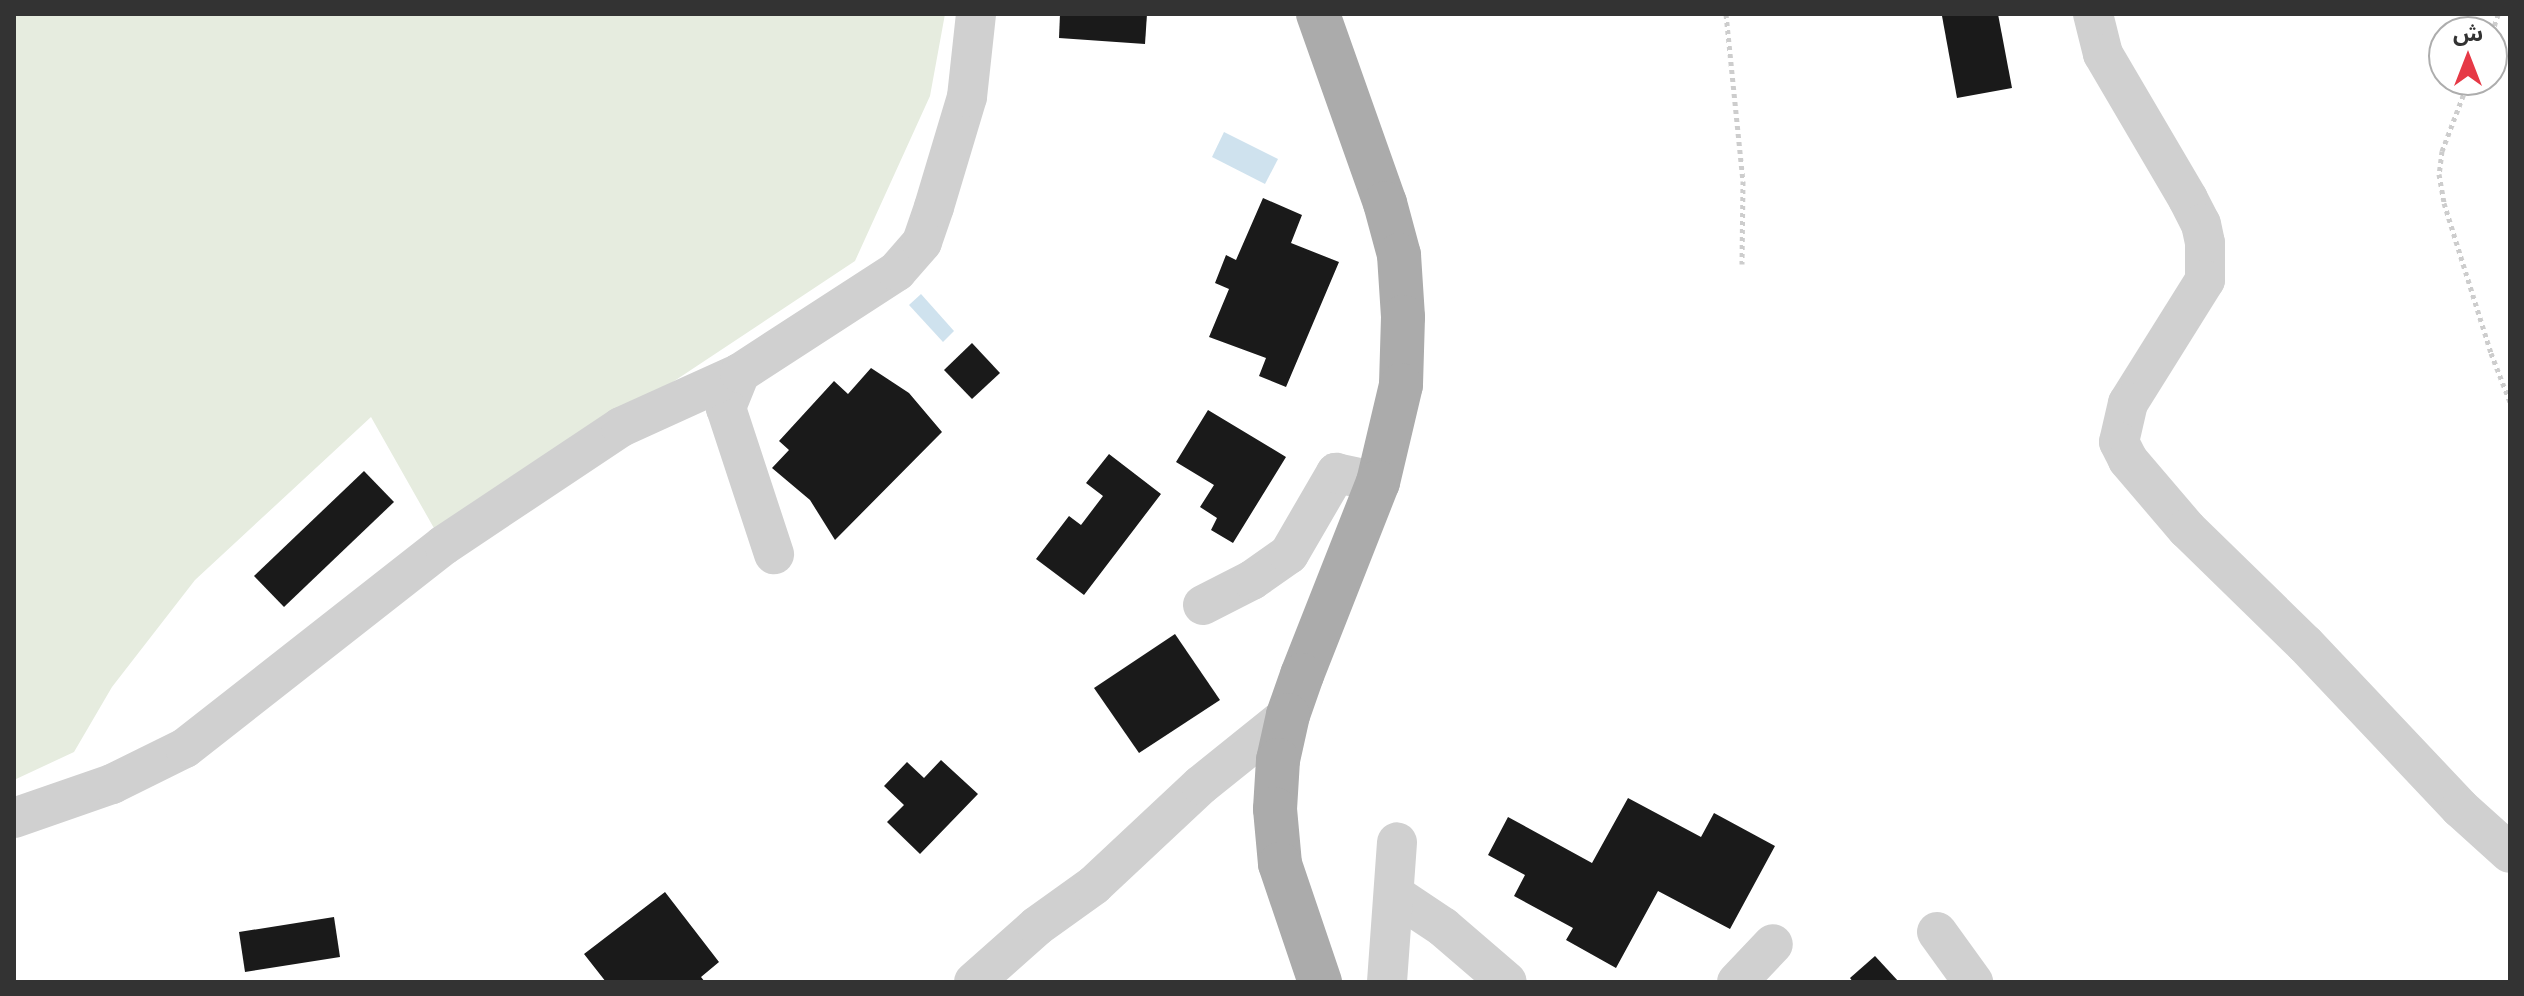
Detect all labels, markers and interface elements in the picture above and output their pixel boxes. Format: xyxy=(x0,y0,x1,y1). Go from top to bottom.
north arrow xyxy=(2428,16,2508,96)
text: ش xyxy=(2453,21,2483,46)

